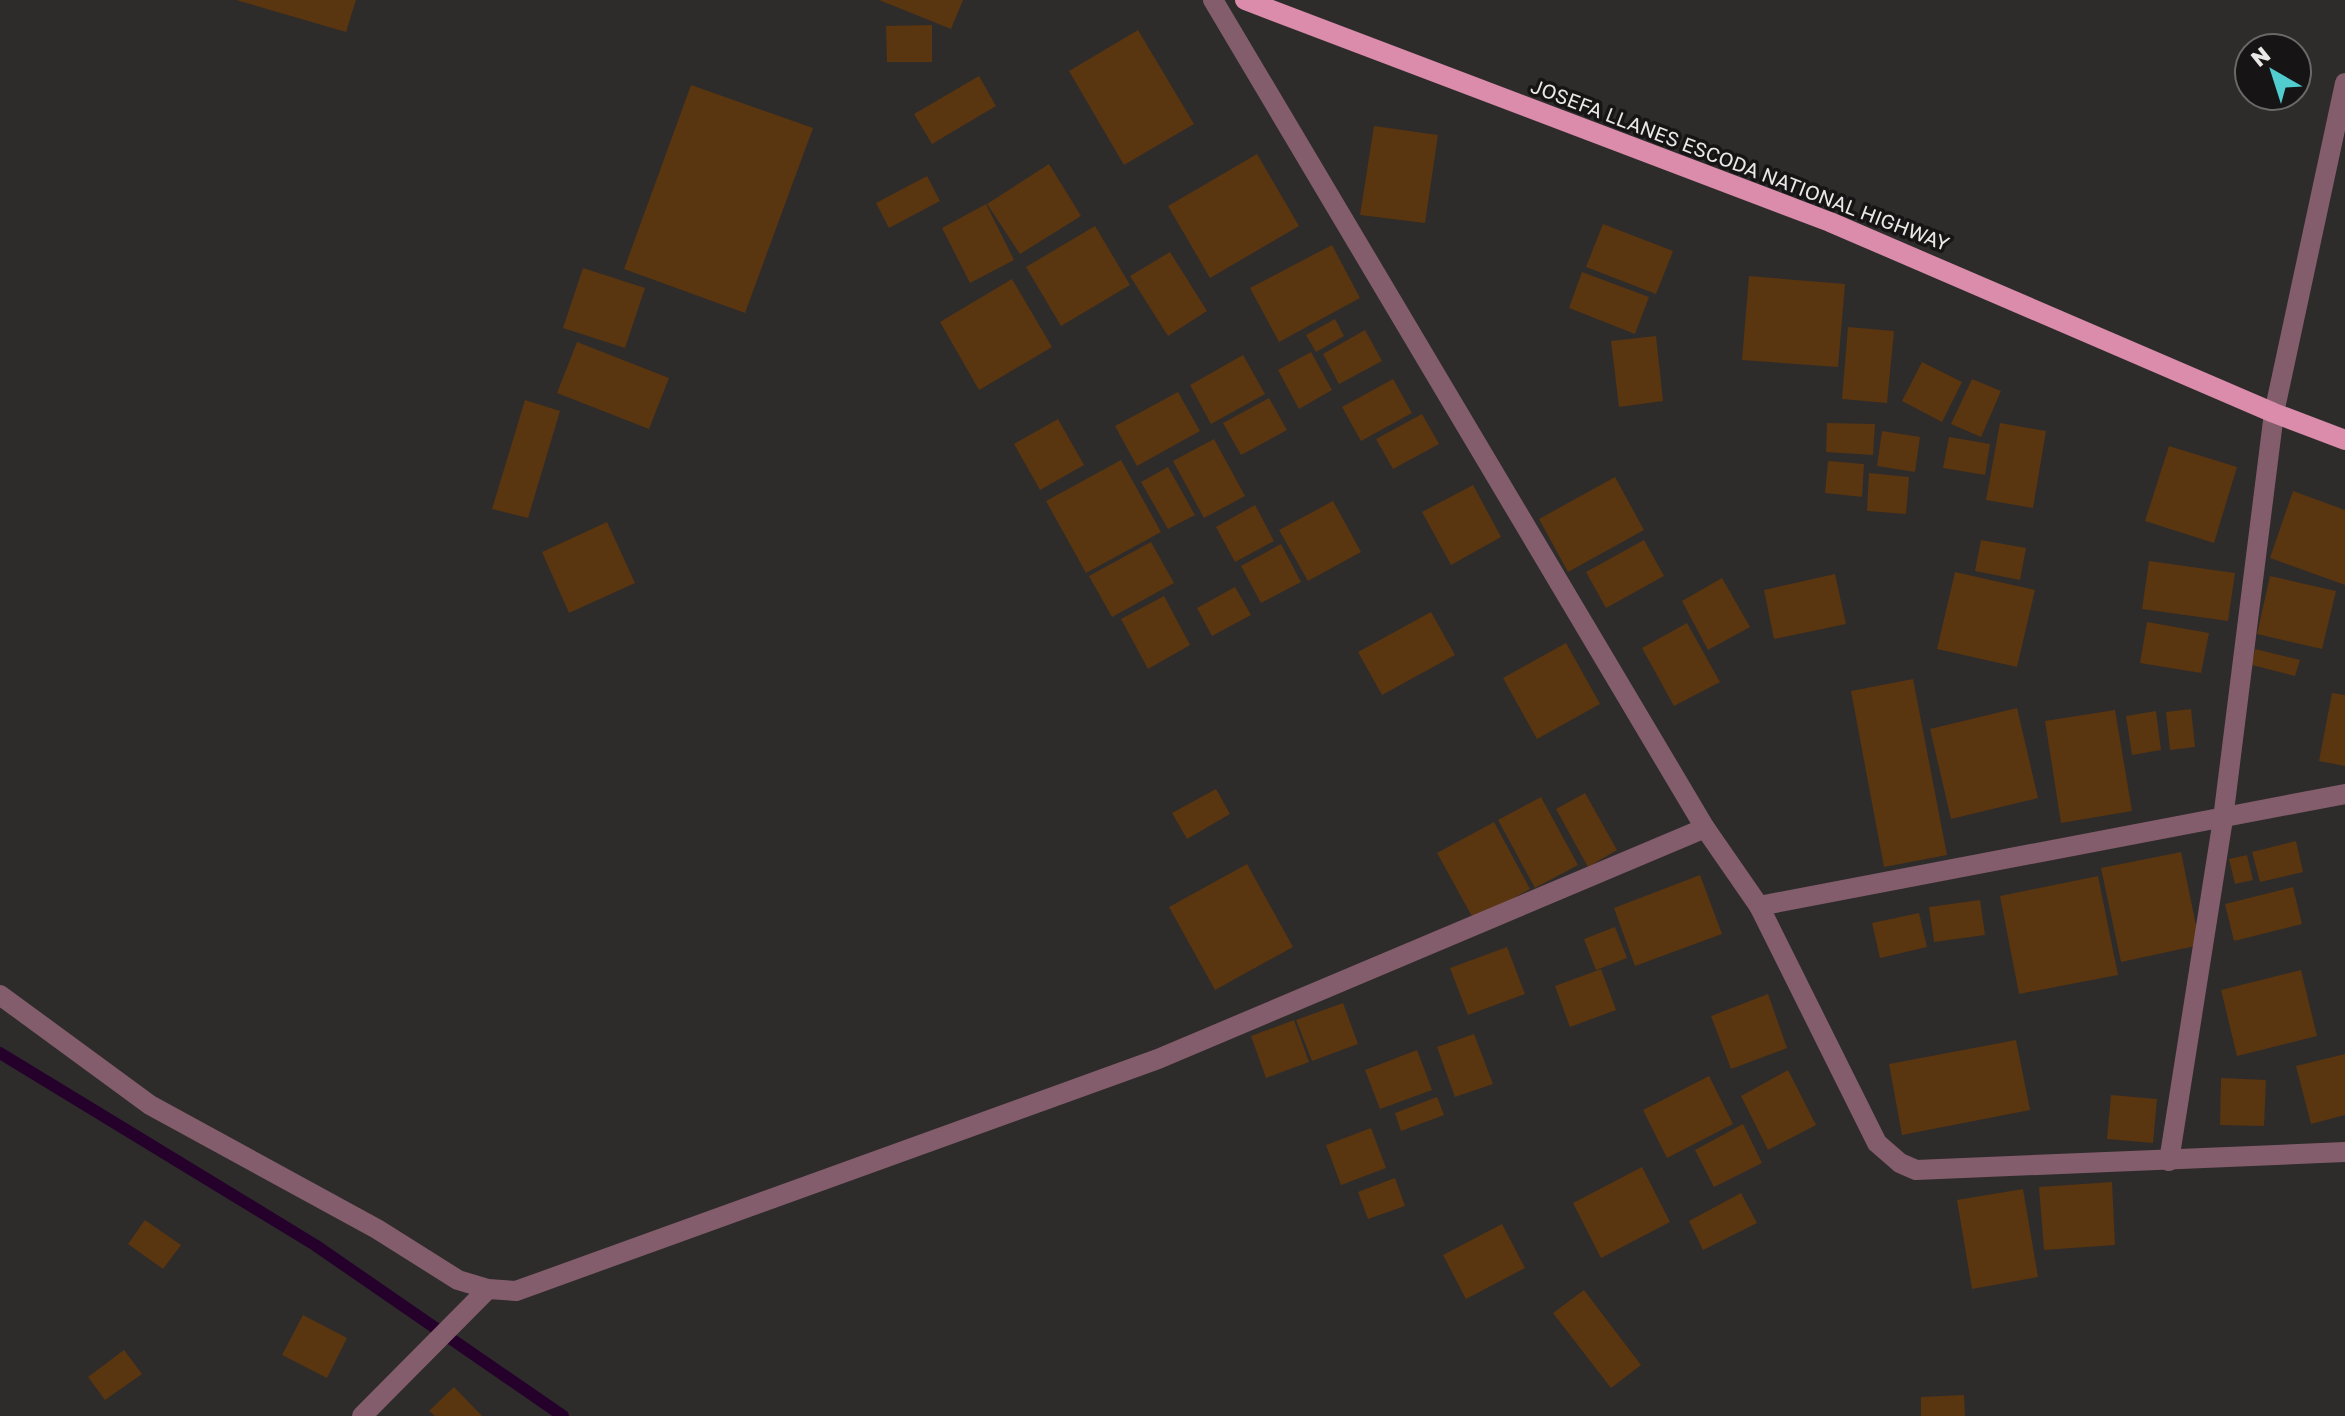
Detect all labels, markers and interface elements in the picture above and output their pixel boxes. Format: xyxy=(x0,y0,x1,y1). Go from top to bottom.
north arrow xyxy=(2233,32,2313,112)
text: N xyxy=(2245,40,2275,72)
street label: JOSEFA LLANES ESCODA NATIONAL HIGHWAY xyxy=(1528,73,1953,255)

